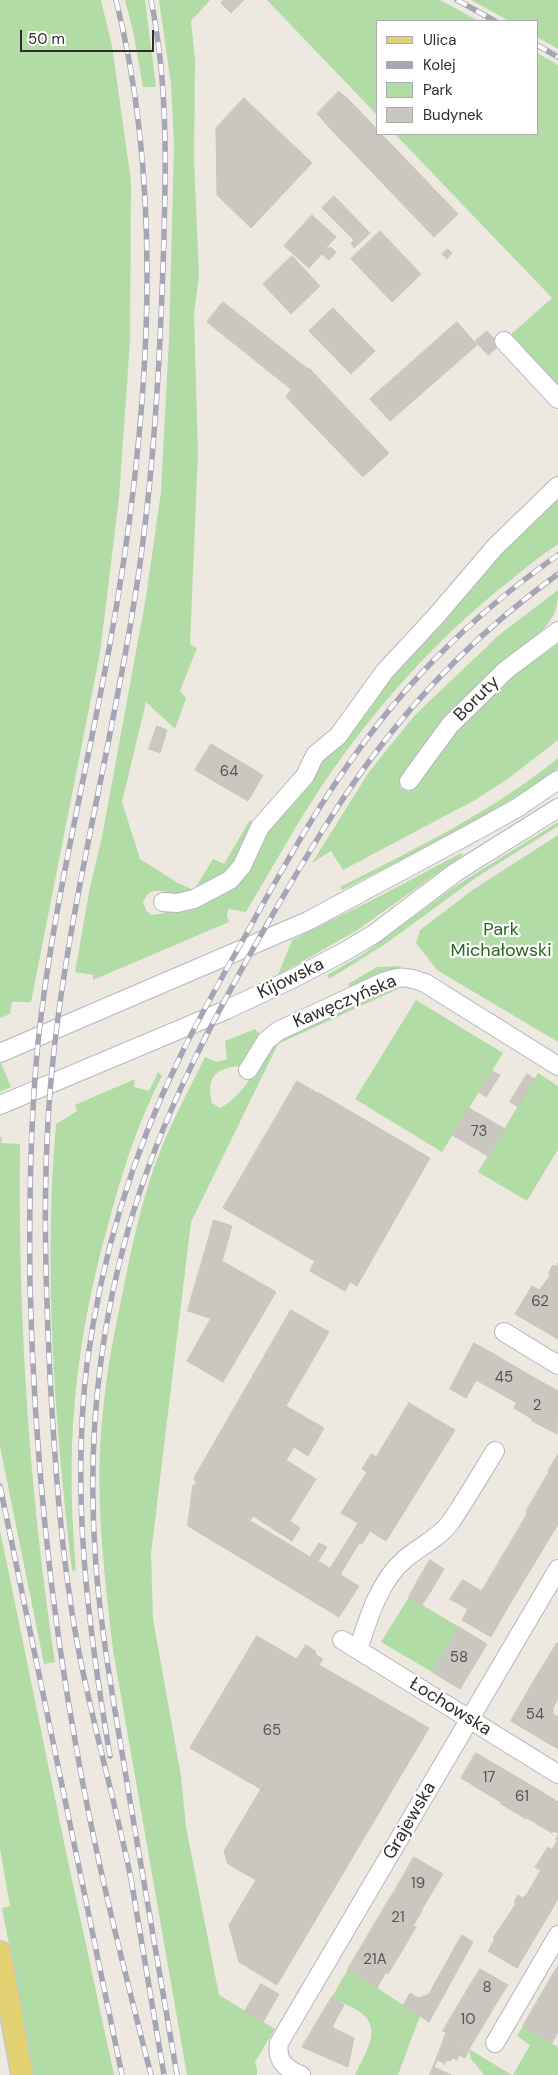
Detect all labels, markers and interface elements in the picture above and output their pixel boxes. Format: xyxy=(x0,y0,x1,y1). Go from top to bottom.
scale bar xyxy=(22,20,156,52)
legend xyxy=(376,20,538,135)
text: 50 m xyxy=(28,29,65,49)
text: Ulica xyxy=(423,30,457,50)
text: Kolej xyxy=(423,55,456,75)
text: Park xyxy=(423,80,453,100)
text: Budynek xyxy=(423,105,483,125)
street label: Boruty xyxy=(450,672,504,726)
house number: 64 xyxy=(220,763,238,781)
park label: Park Michałowski xyxy=(451,919,551,962)
street label: Kijowska xyxy=(254,954,328,1004)
street label: Kawęczyńska xyxy=(290,971,400,1033)
house number: 73 xyxy=(471,1123,487,1141)
house number: 62 xyxy=(531,1293,549,1311)
house number: 45 xyxy=(495,1369,513,1387)
house number: 2 xyxy=(533,1397,541,1415)
house number: 58 xyxy=(450,1649,468,1667)
street label: Łochowska xyxy=(405,1673,495,1741)
house number: 54 xyxy=(526,1706,544,1724)
house number: 65 xyxy=(263,1722,281,1740)
house number: 17 xyxy=(483,1769,495,1787)
street label: Grajewska xyxy=(379,1778,441,1864)
house number: 61 xyxy=(515,1788,529,1806)
house number: 19 xyxy=(411,1875,425,1893)
house number: 21 xyxy=(391,1909,405,1927)
house number: 21A xyxy=(363,1951,387,1969)
house number: 8 xyxy=(482,1979,492,1997)
house number: 10 xyxy=(461,2011,475,2029)

